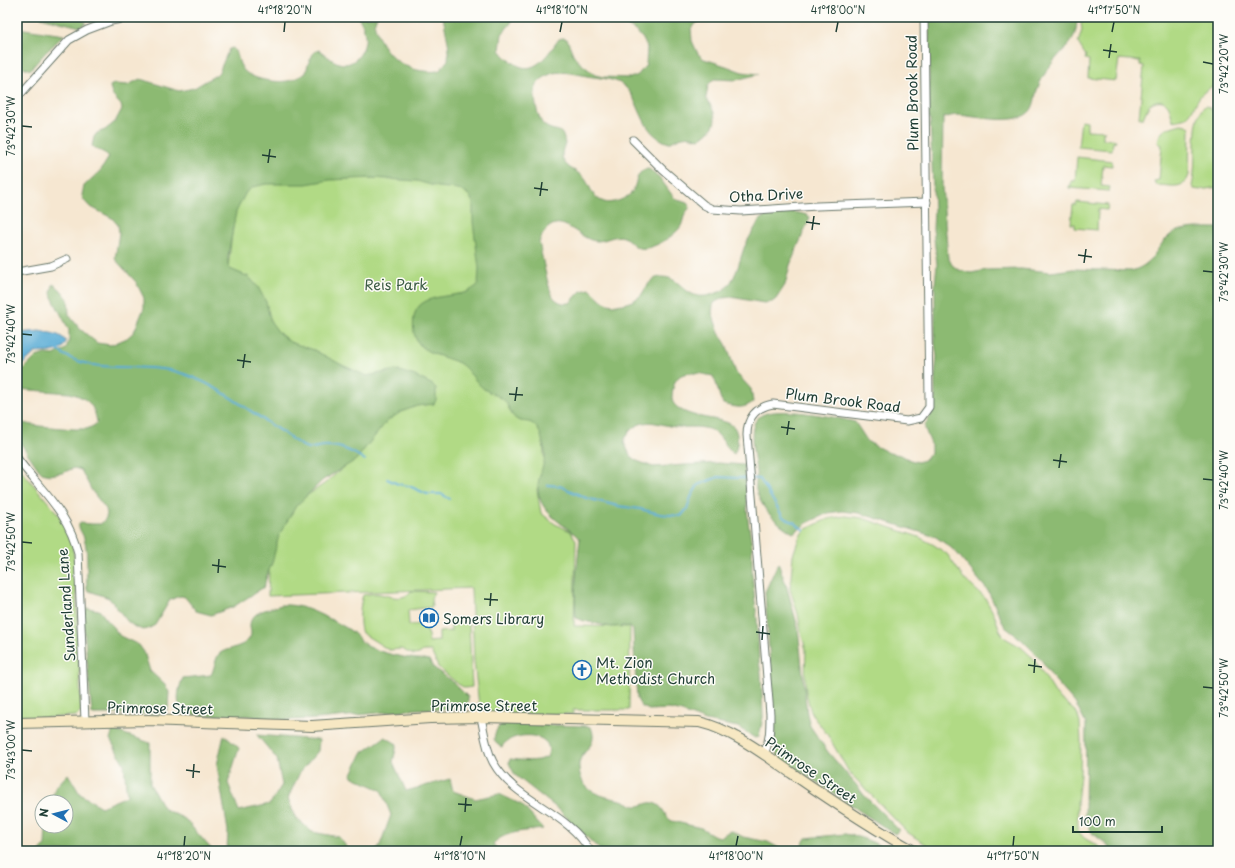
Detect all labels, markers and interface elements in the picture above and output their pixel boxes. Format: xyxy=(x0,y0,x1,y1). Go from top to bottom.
text: 41°18'20"N xyxy=(258,2,312,17)
text: 41°18'10"N xyxy=(536,2,588,17)
text: 41°18'00"N xyxy=(811,2,865,17)
text: 41°17'50"N xyxy=(1088,2,1140,17)
text: 73°42'20"W xyxy=(1216,33,1231,94)
street label: Plum Brook Road xyxy=(900,35,924,151)
text: 73°42'30"W xyxy=(3,95,18,156)
street label: Otha Drive xyxy=(728,183,804,207)
text: 73°42'30"W xyxy=(1216,241,1231,302)
park label: Reis Park xyxy=(364,274,428,295)
text: 73°42'40"W xyxy=(3,303,18,364)
street label: Plum Brook Road xyxy=(784,383,902,417)
text: 73°42'40"W xyxy=(1216,449,1231,510)
text: 73°42'50"W xyxy=(3,512,18,572)
street label: Sunderland Lane xyxy=(52,547,80,662)
library icon: Somers Library xyxy=(418,607,440,629)
place label: Somers Library xyxy=(443,608,544,629)
place label: Mt. Zion Methodist Church xyxy=(596,652,715,689)
text: 73°42'50"W xyxy=(1216,658,1231,718)
church icon: Mt. Zion Methodist Church xyxy=(571,659,593,681)
street label: Primrose Street xyxy=(431,695,537,716)
street label: Primrose Street xyxy=(107,697,214,719)
text: 73°43'00"W xyxy=(3,719,18,780)
street label: Primrose Street xyxy=(761,732,861,809)
north arrow xyxy=(34,794,74,834)
text: N xyxy=(35,807,53,818)
scale bar xyxy=(1073,808,1162,834)
text: 100 m xyxy=(1079,812,1116,830)
text: 41°18'20"N xyxy=(157,848,211,863)
text: 41°18'10"N xyxy=(434,848,486,863)
text: 41°18'00"N xyxy=(709,848,763,863)
text: 41°17'50"N xyxy=(987,848,1039,863)

